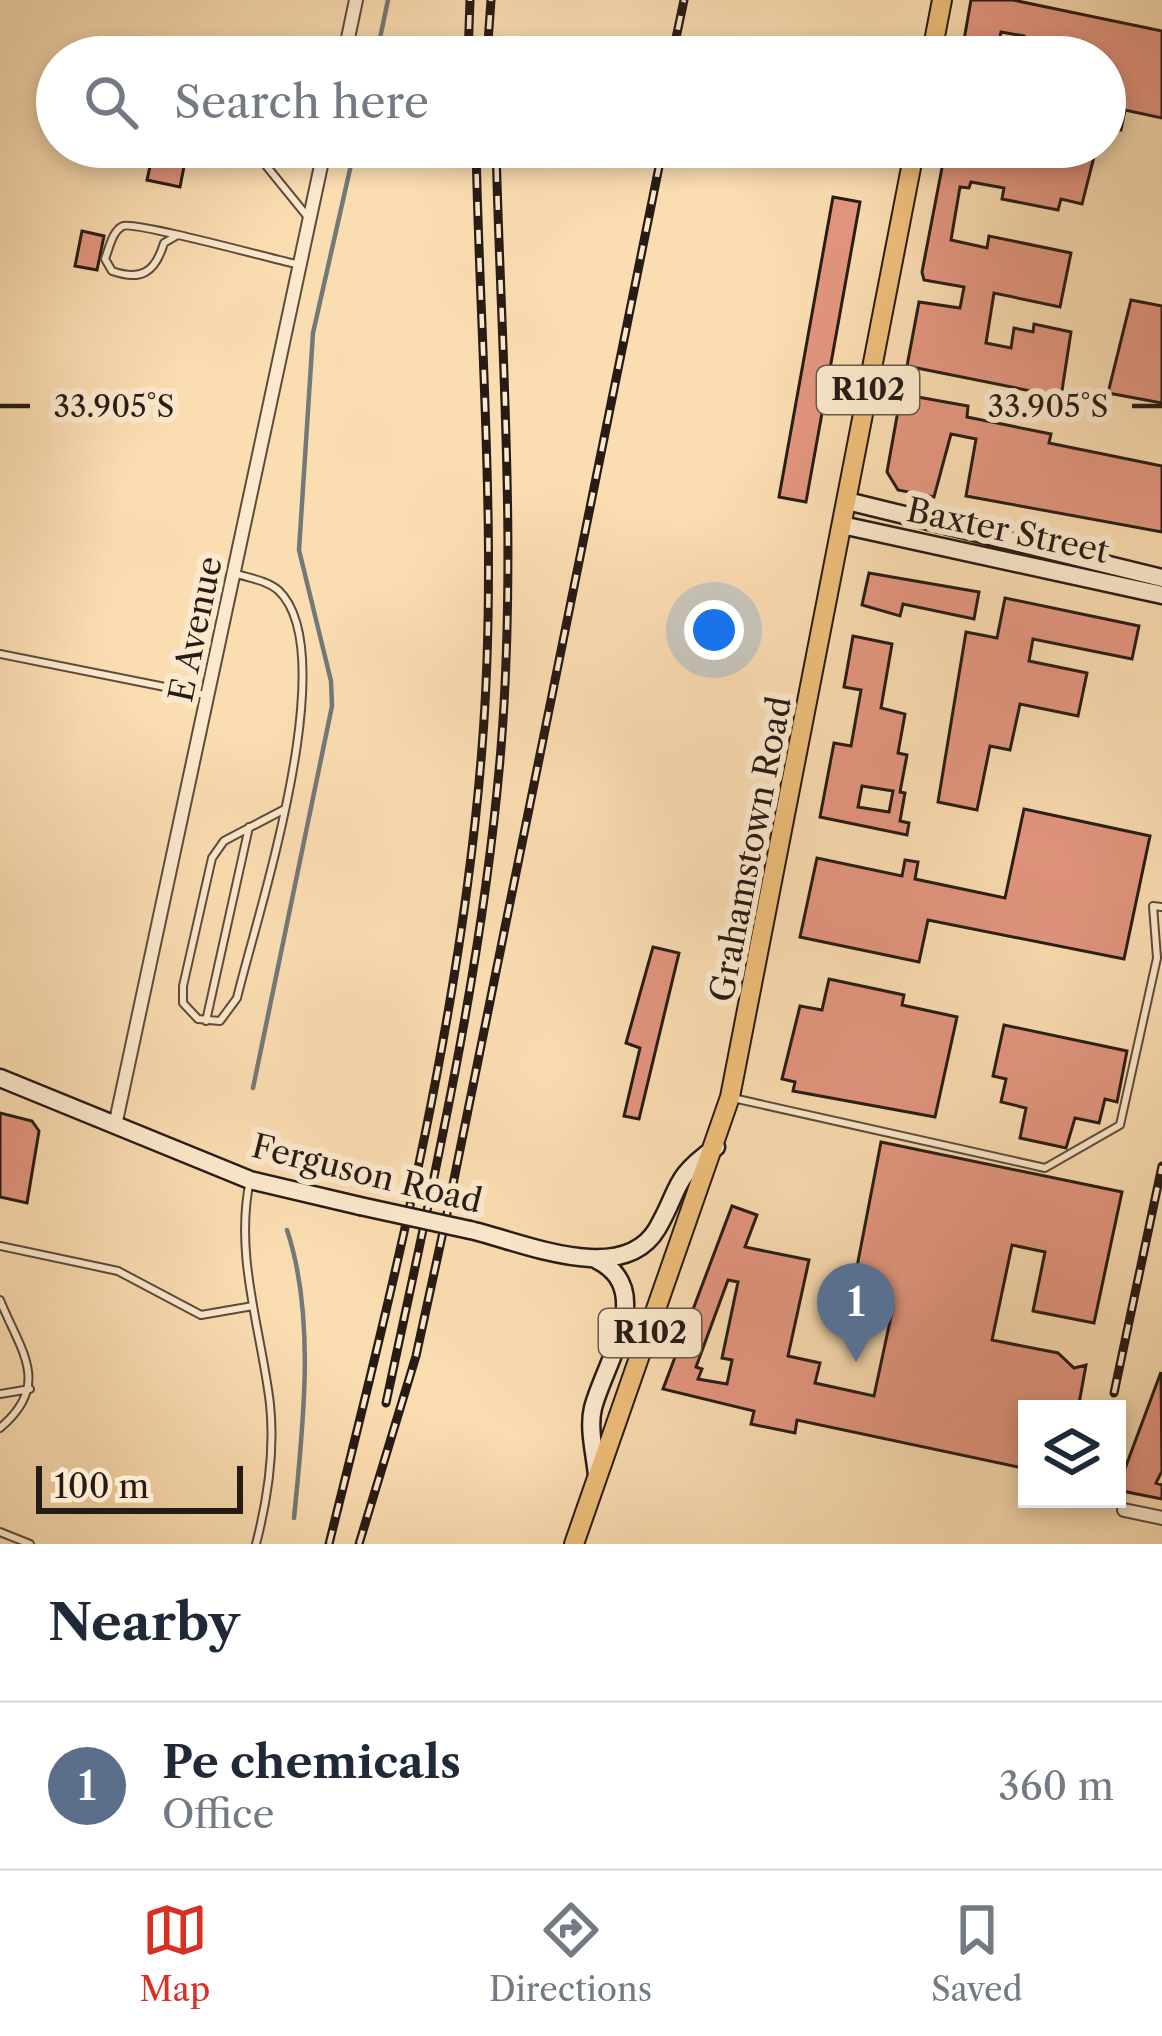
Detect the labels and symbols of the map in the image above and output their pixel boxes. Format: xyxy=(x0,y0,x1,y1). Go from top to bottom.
road number: R102 xyxy=(817,366,919,414)
text: 33.905°S xyxy=(54,388,174,425)
text: 33.905°S xyxy=(988,388,1108,425)
street label: Baxter Street xyxy=(903,489,1113,572)
street label: E Avenue xyxy=(160,553,231,706)
your location xyxy=(684,600,744,660)
street label: Grahamstown Road xyxy=(701,693,800,1005)
street label: Ferguson Road xyxy=(248,1125,486,1222)
pin: 1 xyxy=(817,1263,895,1362)
road number: R102 xyxy=(599,1309,701,1357)
scale bar xyxy=(36,1460,243,1513)

